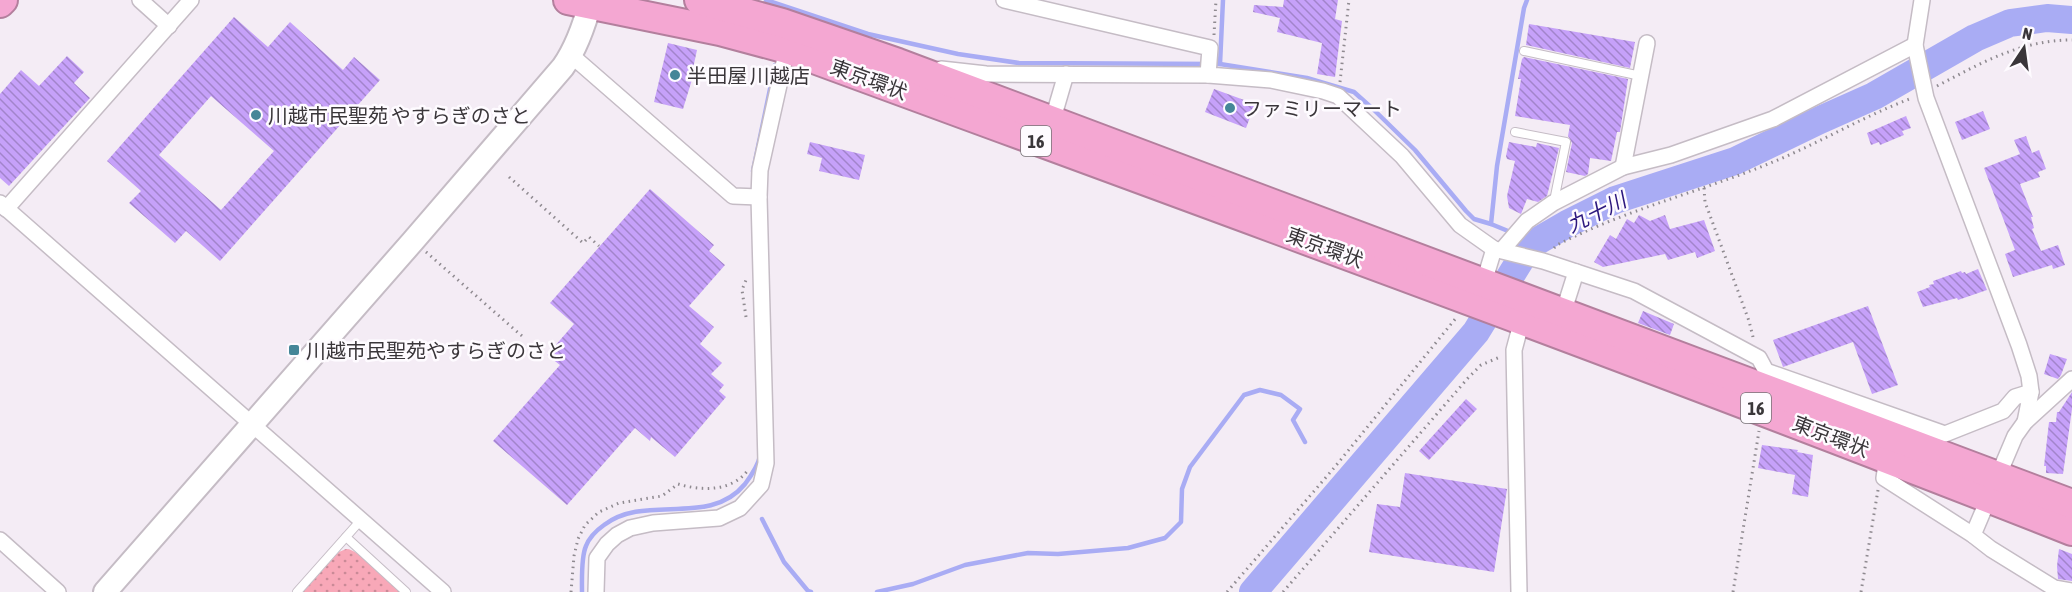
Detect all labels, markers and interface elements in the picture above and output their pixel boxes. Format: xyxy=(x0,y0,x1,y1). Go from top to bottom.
north arrow xyxy=(1994,18,2054,78)
text: N xyxy=(2021,24,2034,43)
street label: 東京環状 xyxy=(827,55,911,103)
place label: 半田屋 川越店 xyxy=(687,64,810,87)
marker: 半田屋 川越店 xyxy=(668,68,682,82)
place label: ファミリーマート xyxy=(1242,97,1402,120)
marker: ファミリーマート xyxy=(1223,101,1237,115)
place label: 川越市民聖苑 やすらぎのさと xyxy=(268,104,531,127)
marker: 川越市民聖苑 やすらぎのさと xyxy=(249,108,263,122)
road number: 16 xyxy=(1021,126,1051,156)
water label: 九十川 xyxy=(1562,187,1631,237)
street label: 東京環状 xyxy=(1283,223,1367,271)
place label: 川越市民聖苑やすらぎのさと xyxy=(306,339,566,362)
marker: 川越市民聖苑やすらぎのさと xyxy=(287,343,301,357)
road number: 16 xyxy=(1741,393,1771,423)
street label: 東京環状 xyxy=(1790,411,1872,461)

